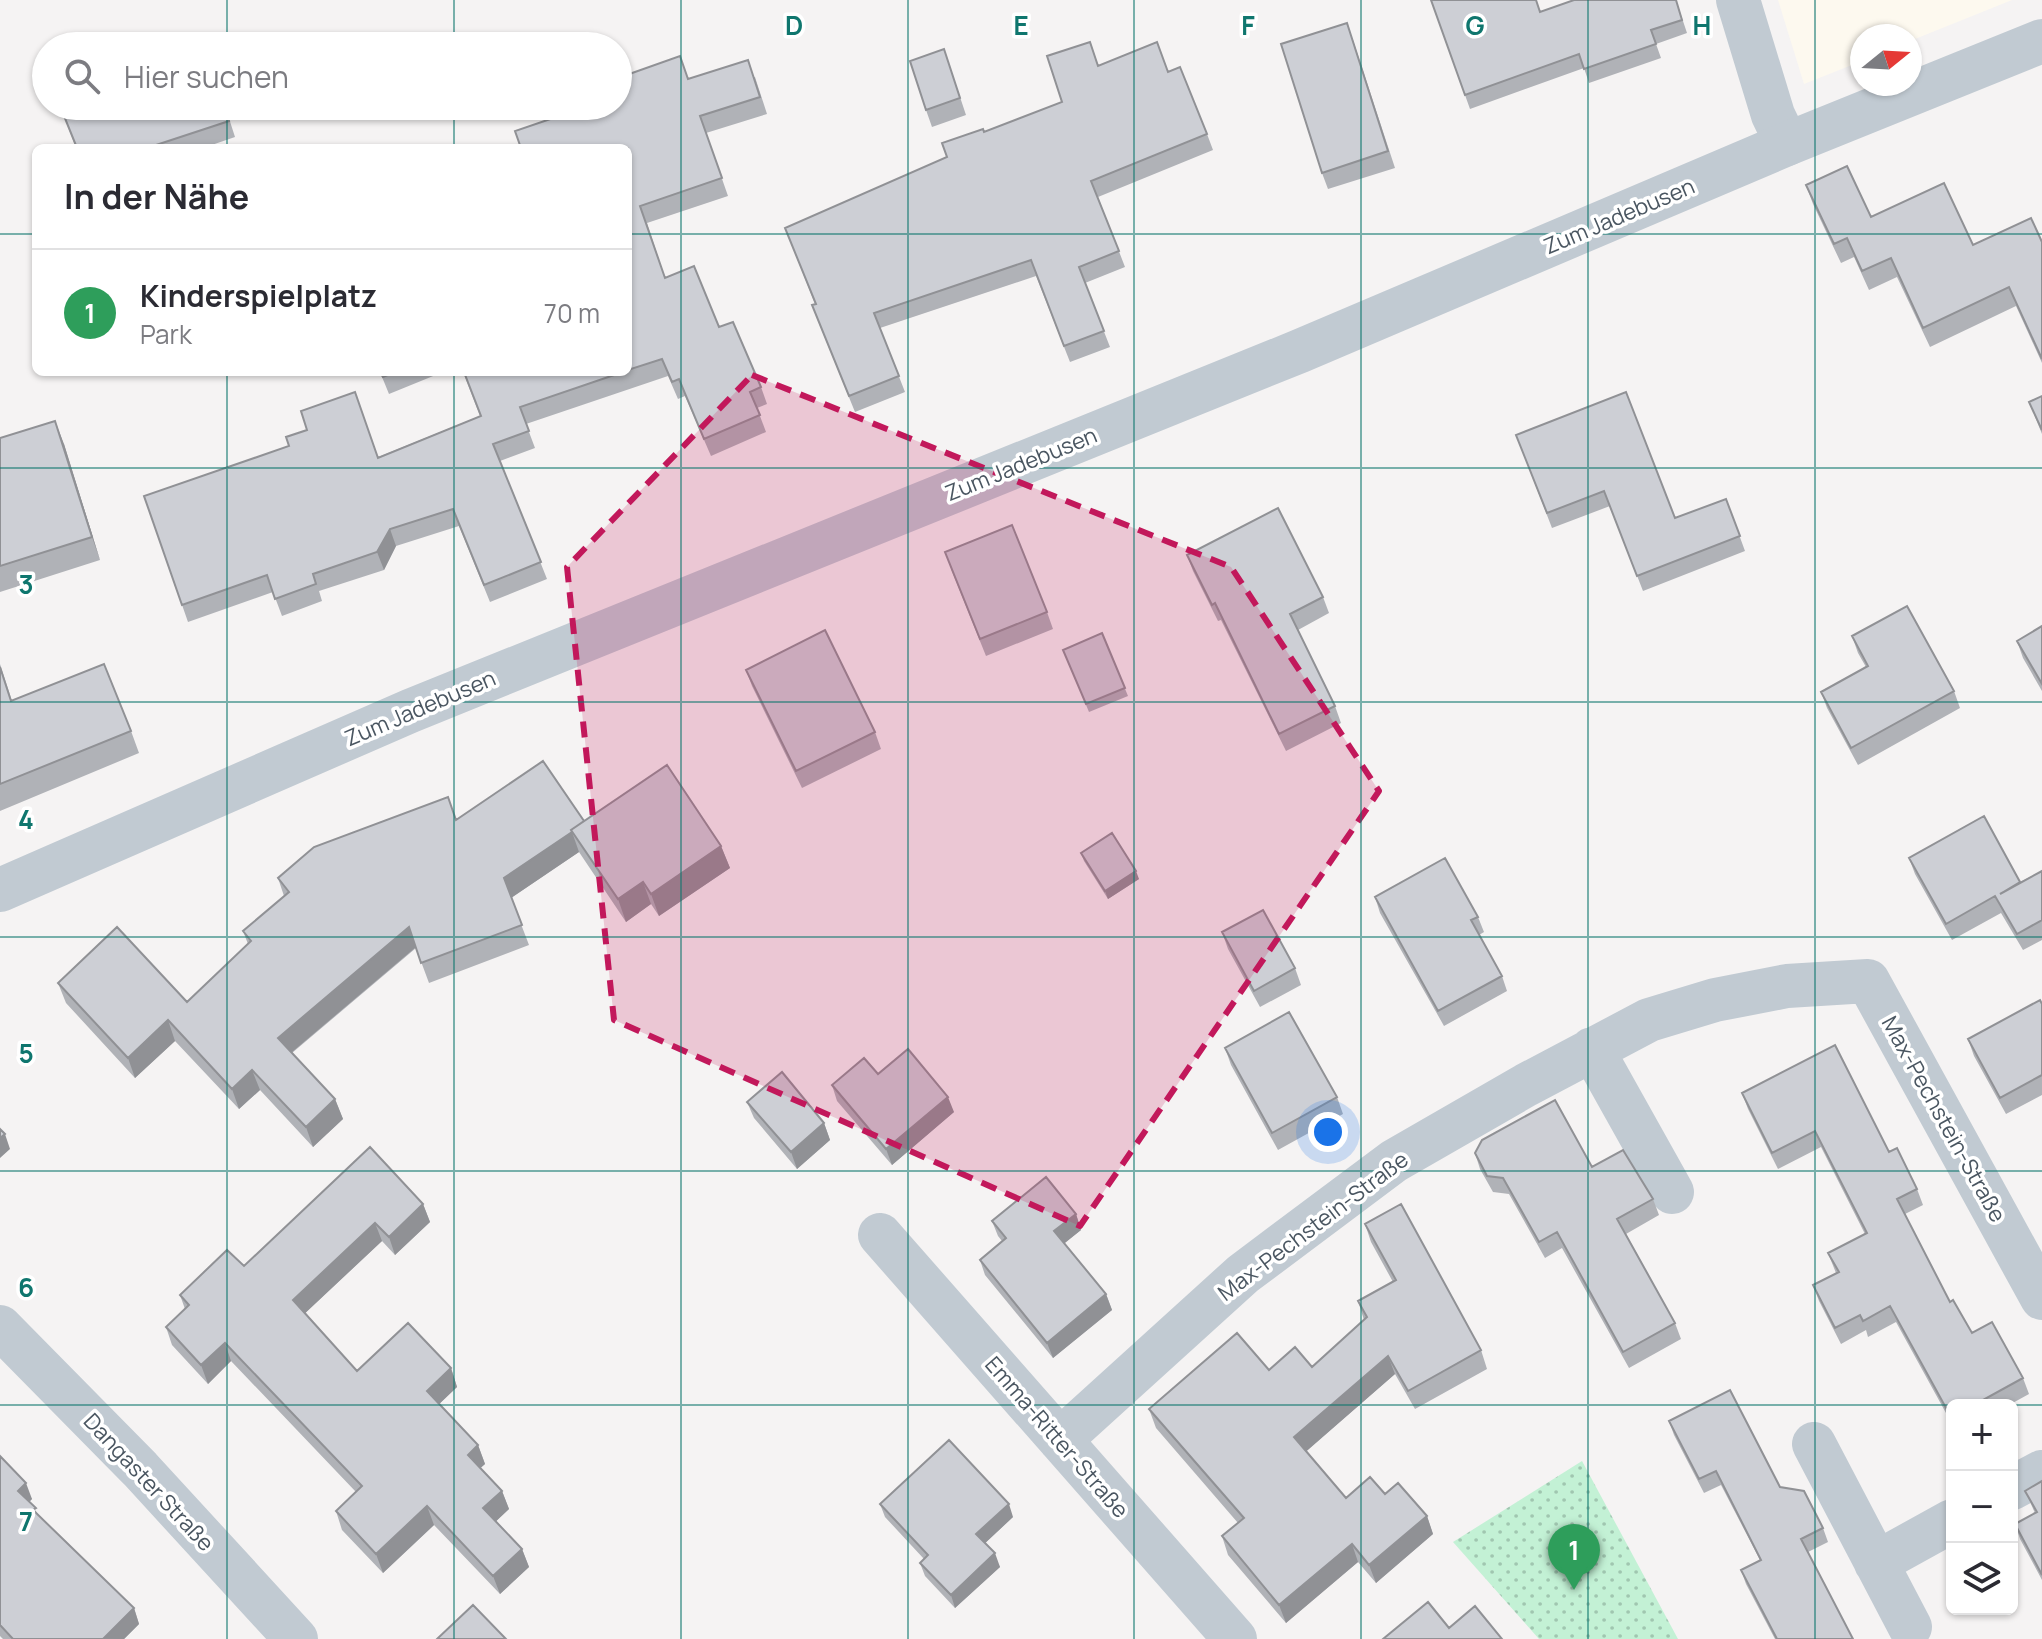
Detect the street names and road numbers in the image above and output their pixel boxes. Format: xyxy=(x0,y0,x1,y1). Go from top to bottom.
street label: Zum Jadebusen xyxy=(1539,171,1699,261)
street label: Zum Jadebusen xyxy=(941,420,1101,508)
street label: Zum Jadebusen xyxy=(340,663,500,753)
street label: Max-Pechstein-Straße xyxy=(1875,1011,2013,1228)
street label: Max-Pechstein-Straße xyxy=(1212,1144,1414,1308)
street label: Emma-Ritter-Straße xyxy=(979,1350,1136,1524)
street label: Dangaster Straße xyxy=(77,1406,221,1558)

